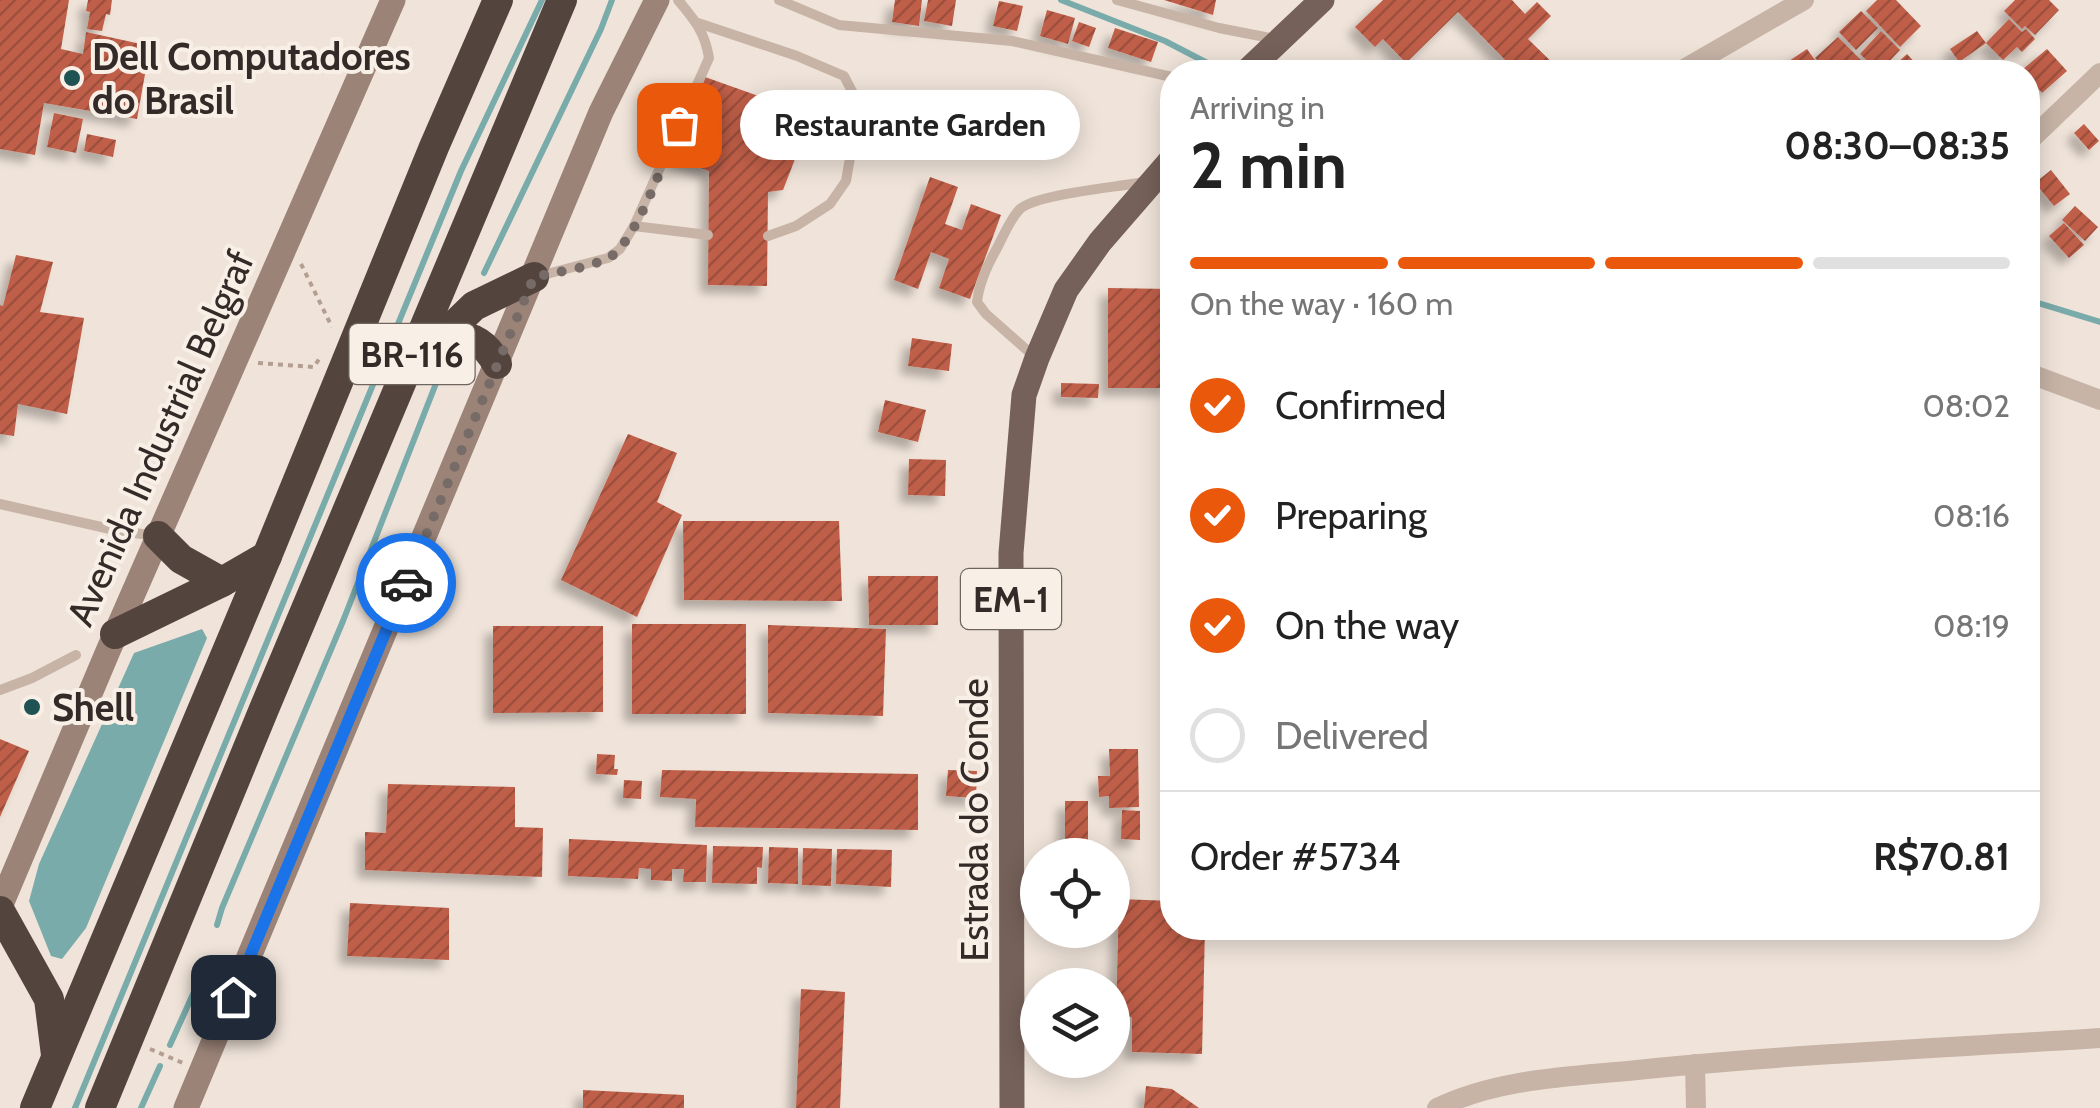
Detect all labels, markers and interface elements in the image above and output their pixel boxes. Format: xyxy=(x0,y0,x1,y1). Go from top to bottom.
place label: Dell Computadores do Brasil xyxy=(92,33,411,124)
marker: Dell Computadores do Brasil xyxy=(61,67,83,89)
pin xyxy=(637,83,722,168)
text: Arriving in xyxy=(1190,88,1325,127)
callout: Restaurante Garden xyxy=(739,90,1079,160)
icon: bag xyxy=(652,98,707,153)
text: Restaurante Garden xyxy=(774,105,1046,144)
text: 08:30–08:35 xyxy=(1784,122,2010,169)
text: 2 min xyxy=(1190,125,1347,204)
street label: Avenida Industrial Belgraf xyxy=(56,243,264,633)
text: On the way · 160 m xyxy=(1190,284,1453,323)
road number: BR-116 xyxy=(350,324,474,384)
icon: check xyxy=(1190,378,1245,433)
text: Confirmed xyxy=(1275,382,1446,429)
text: 08:02 xyxy=(1923,386,2010,425)
icon: check xyxy=(1190,488,1245,543)
text: Preparing xyxy=(1275,492,1427,539)
text: 08:16 xyxy=(1933,496,2010,535)
courier xyxy=(356,533,456,633)
icon: car xyxy=(379,556,434,611)
road number: EM-1 xyxy=(961,569,1061,629)
icon: check xyxy=(1190,598,1245,653)
text: On the way xyxy=(1275,602,1459,649)
text: 08:19 xyxy=(1933,606,2010,645)
street label: Estrada do Conde xyxy=(951,678,998,962)
place label: Shell xyxy=(52,684,134,731)
marker: Shell xyxy=(21,696,43,718)
text: Delivered xyxy=(1275,712,1429,759)
text: Order #5734 xyxy=(1190,833,1401,880)
text: R$70.81 xyxy=(1873,833,2010,880)
map controls xyxy=(1020,838,1130,1078)
button: locate xyxy=(1020,838,1130,948)
pin xyxy=(191,955,276,1040)
button: layers xyxy=(1020,968,1130,1078)
icon: home xyxy=(206,970,261,1025)

